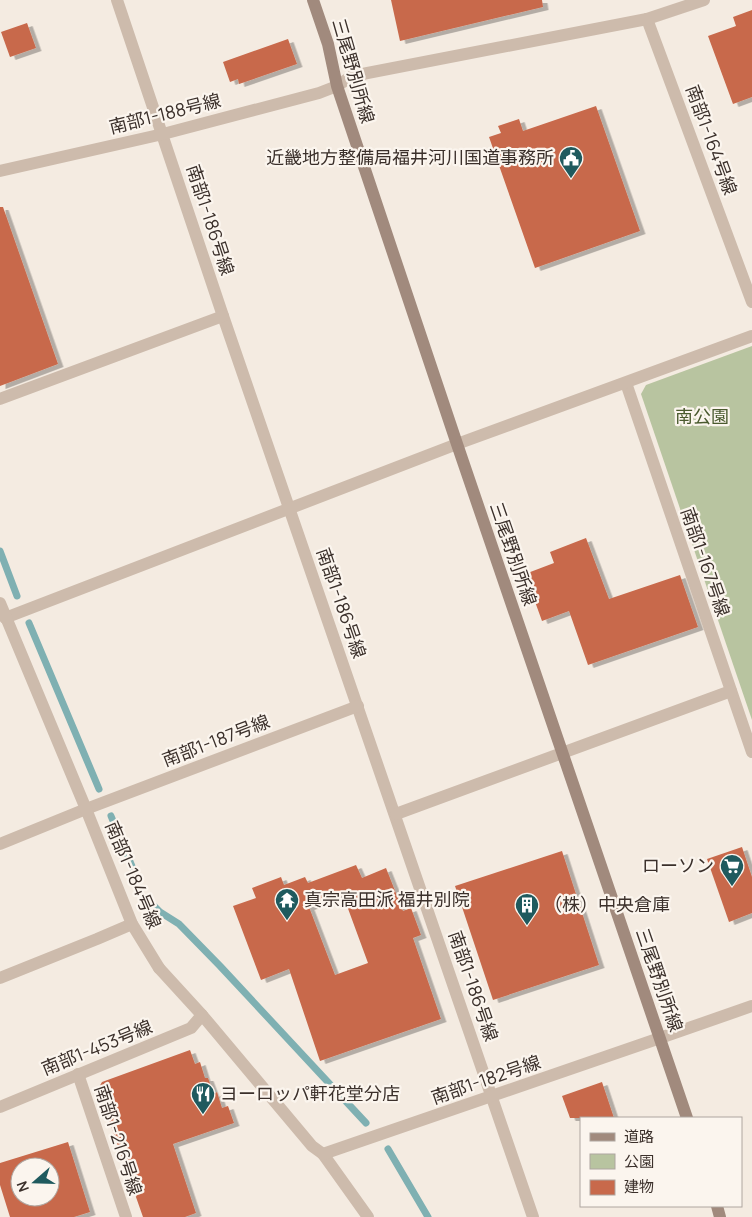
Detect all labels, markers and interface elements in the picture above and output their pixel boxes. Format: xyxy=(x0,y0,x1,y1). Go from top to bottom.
street label: 三尾野別所線 xyxy=(328,16,380,126)
street label: 南部1-164号線 xyxy=(681,81,743,198)
street label: 南部1-188号線 xyxy=(106,88,223,139)
place label: 近畿地方整備局福井河川国道事務所 xyxy=(266,145,554,169)
public building icon: 近畿地方整備局福井河川国道事務所 xyxy=(558,145,584,179)
street label: 南部1-186号線 xyxy=(182,161,240,278)
park label: 南公園 xyxy=(675,404,729,428)
street label: 三尾野別所線 xyxy=(485,499,543,609)
street label: 南部1-167号線 xyxy=(676,504,736,619)
street label: 南部1-186号線 xyxy=(312,544,372,661)
street label: 南部1-187号線 xyxy=(159,709,273,772)
street label: 南部1-184号線 xyxy=(100,817,167,932)
place label: ローソン xyxy=(642,853,714,877)
supermarket icon: ローソン xyxy=(719,853,745,887)
temple icon: 真宗高田派 福井別院 xyxy=(274,887,300,921)
place label: 真宗高田派 福井別院 xyxy=(304,887,470,911)
building icon: （株）中央倉庫 xyxy=(514,892,540,926)
place label: （株）中央倉庫 xyxy=(544,892,670,916)
street label: 三尾野別所線 xyxy=(631,925,689,1035)
street label: 南部1-186号線 xyxy=(444,927,504,1044)
street label: 南部1-453号線 xyxy=(38,1014,156,1080)
street label: 南部1-182号線 xyxy=(428,1049,544,1109)
street label: 南部1-216号線 xyxy=(90,1081,148,1198)
restaurant icon: ヨーロッパ軒花堂分店 xyxy=(190,1081,216,1115)
place label: ヨーロッパ軒花堂分店 xyxy=(220,1081,400,1105)
legend xyxy=(580,1117,742,1207)
text: 道路 xyxy=(624,1126,654,1147)
text: 公園 xyxy=(624,1151,654,1172)
north arrow xyxy=(10,1157,60,1207)
text: 建物 xyxy=(624,1176,654,1197)
text: N xyxy=(12,1179,33,1195)

